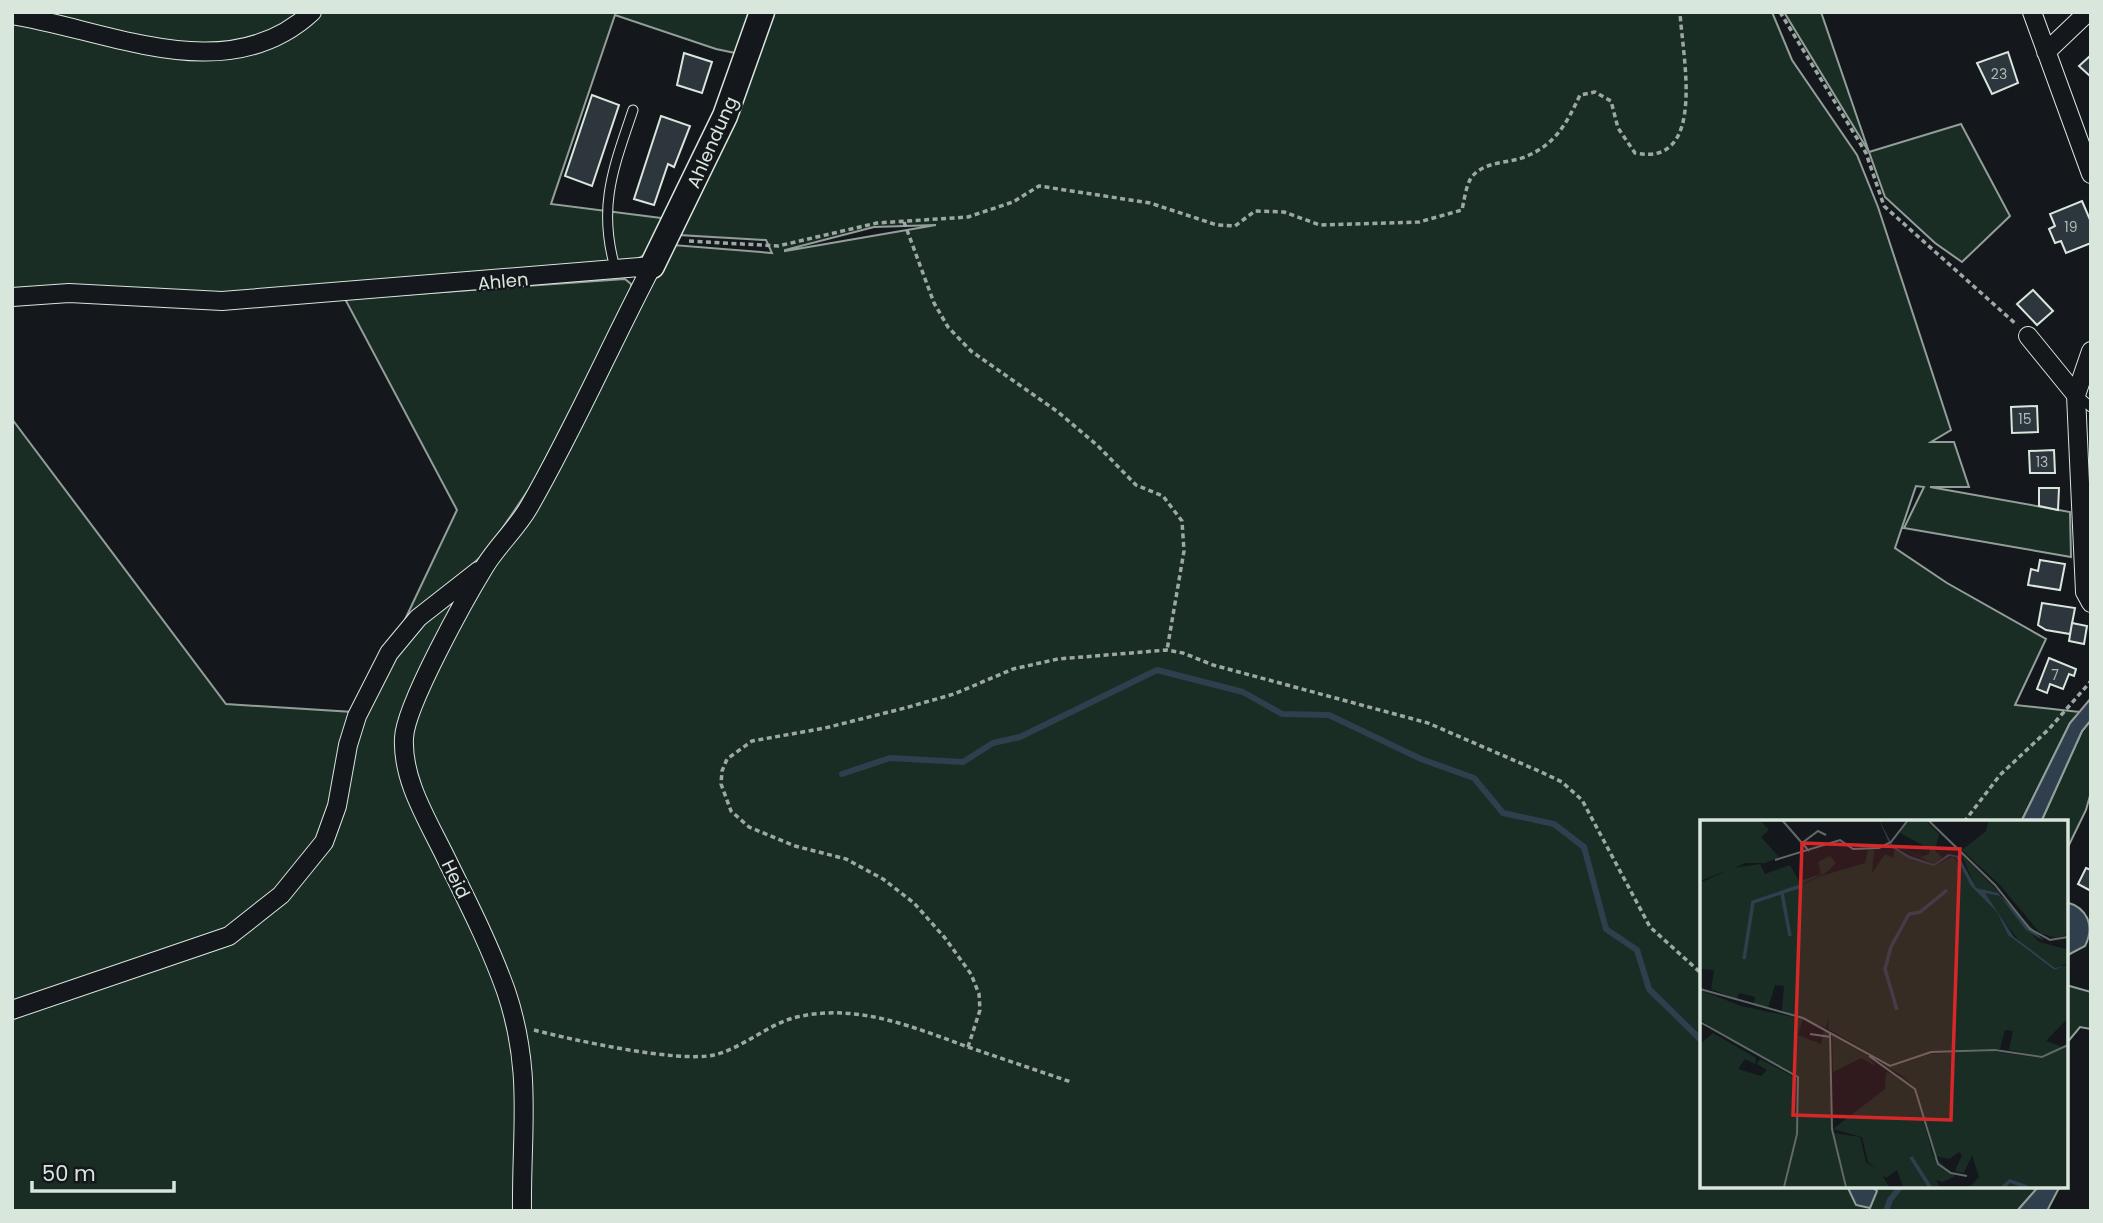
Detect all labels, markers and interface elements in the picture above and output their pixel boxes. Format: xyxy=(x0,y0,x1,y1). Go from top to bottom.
house number: 23 xyxy=(1991,64,2007,84)
street label: Ahlendung xyxy=(681,92,743,192)
house number: 19 xyxy=(2064,217,2078,237)
street label: Ahlen xyxy=(477,266,529,296)
house number: 15 xyxy=(2018,409,2032,429)
house number: 13 xyxy=(2036,452,2048,472)
house number: 7 xyxy=(2051,665,2059,685)
inset map xyxy=(1700,820,2068,1188)
street label: Heid xyxy=(436,855,476,903)
scale bar xyxy=(32,1150,173,1194)
text: 50 m xyxy=(42,1159,96,1188)

